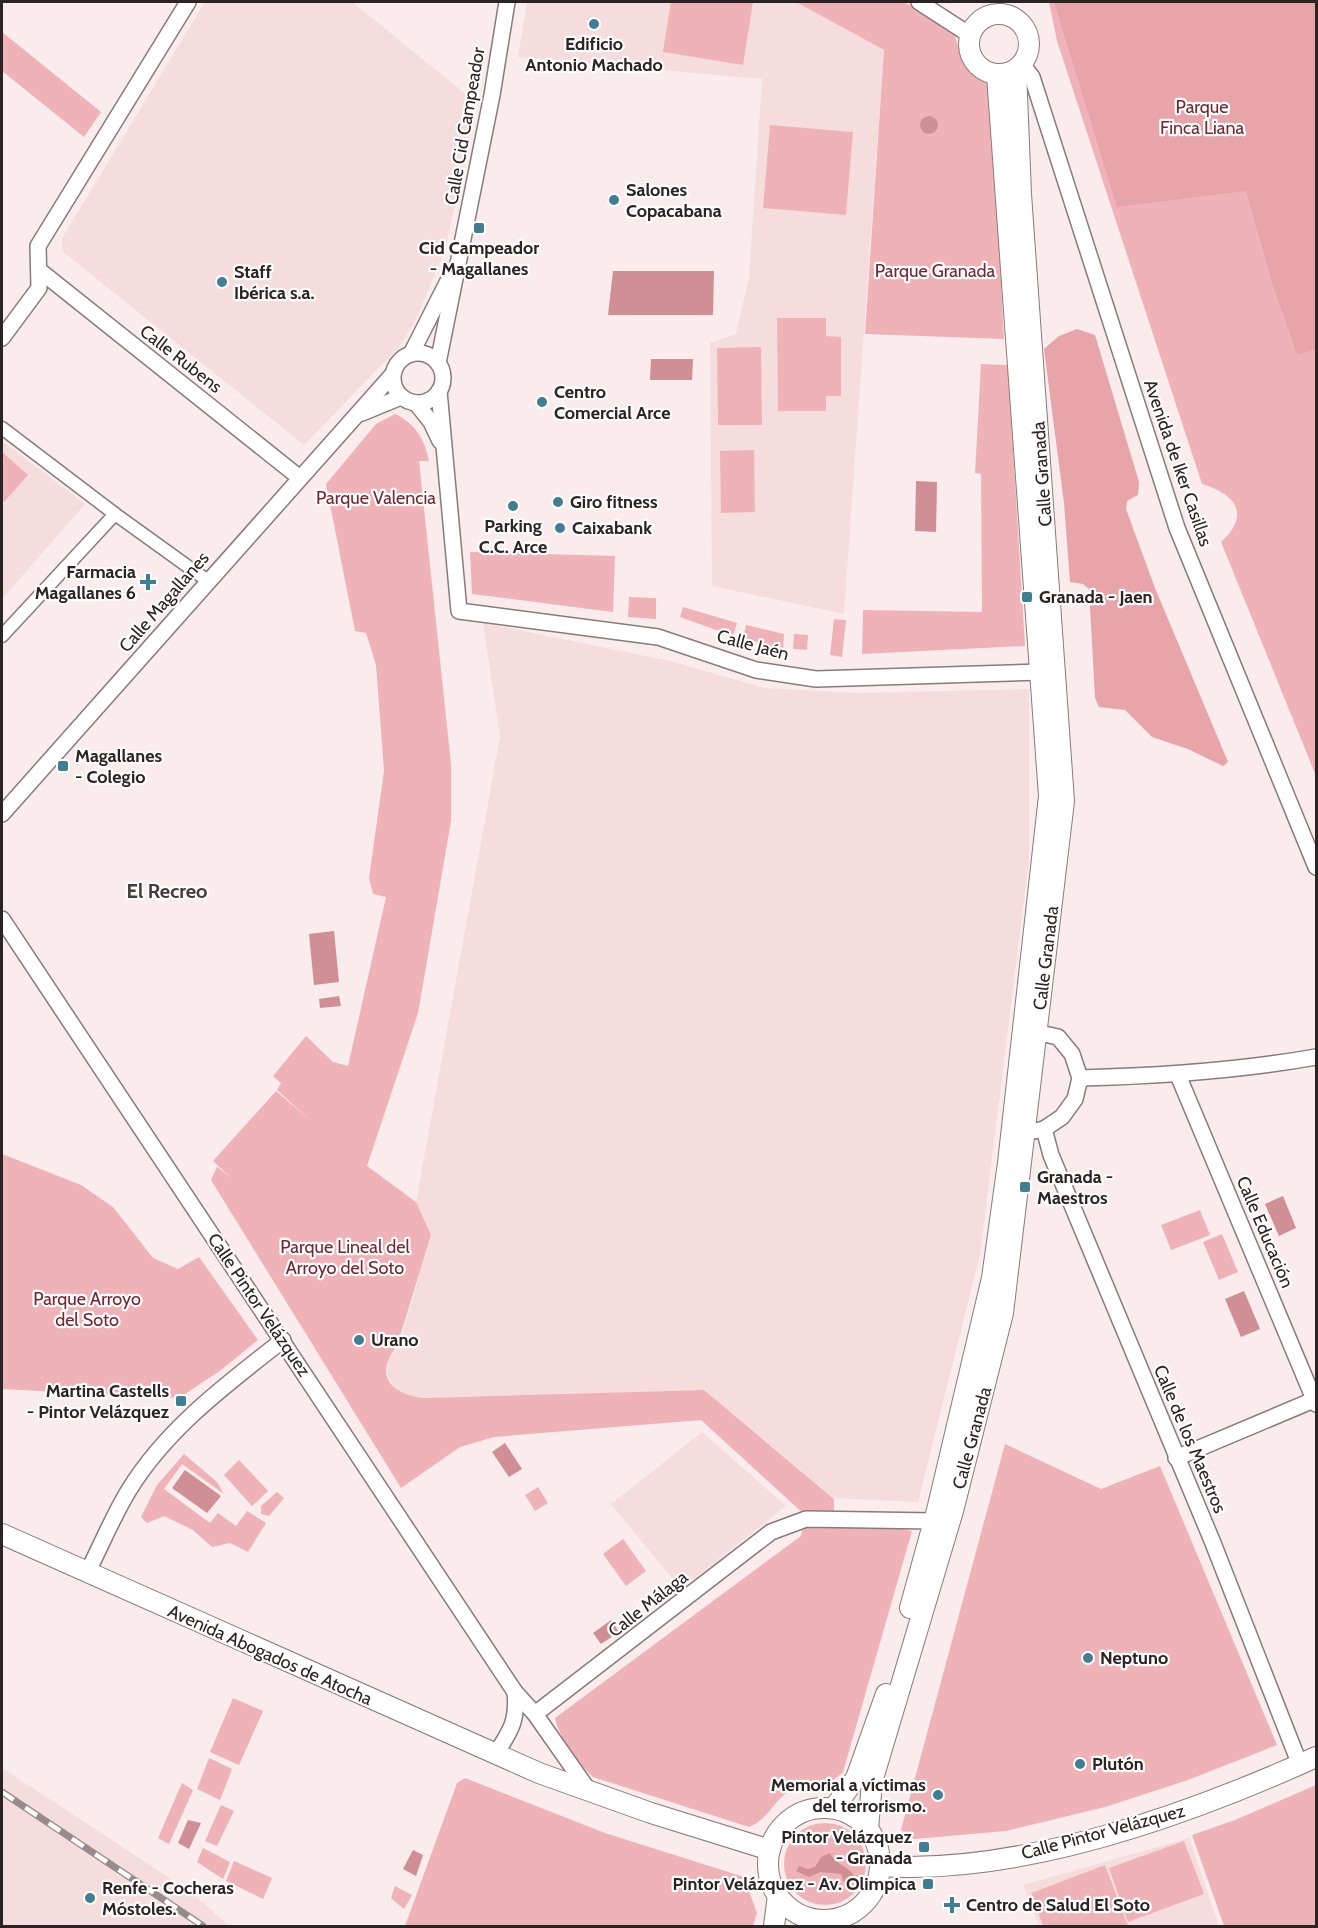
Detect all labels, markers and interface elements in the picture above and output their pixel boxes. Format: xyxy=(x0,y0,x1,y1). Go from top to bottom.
marker: Edificio Antonio Machado xyxy=(587,17,601,31)
place label: Edificio Antonio Machado xyxy=(525,33,663,76)
street label: Calle Cid Campeador xyxy=(440,45,490,207)
park label: Parque Finca Liana xyxy=(1160,96,1244,139)
place label: Salones Copacabana xyxy=(626,179,722,222)
marker: Salones Copacabana xyxy=(607,193,621,207)
marker: Cid Campeador - Magallanes xyxy=(472,221,486,235)
place label: Cid Campeador - Magallanes xyxy=(419,237,539,280)
park label: Parque Granada xyxy=(875,260,996,282)
place label: Staff Ibérica s.a. xyxy=(234,261,315,304)
marker: Staff Ibérica s.a. xyxy=(215,275,229,289)
street label: Calle Rubens xyxy=(136,320,226,398)
street label: Avenida de Iker Casillas xyxy=(1139,377,1217,549)
place label: Centro Comercial Arce xyxy=(554,381,670,424)
marker: Centro Comercial Arce xyxy=(535,395,549,409)
street label: Calle Granada xyxy=(1027,421,1057,527)
park label: Parque Valencia xyxy=(316,487,436,509)
place label: Giro fitness xyxy=(570,491,658,513)
marker: Giro fitness xyxy=(551,495,565,509)
marker: Parking C.C. Arce xyxy=(506,499,520,513)
place label: Parking C.C. Arce xyxy=(479,515,547,558)
place label: Caixabank xyxy=(572,517,652,539)
marker: Caixabank xyxy=(553,521,567,535)
street label: Calle Magallanes xyxy=(114,547,214,657)
place label: Farmacia Magallanes 6 xyxy=(35,561,136,604)
marker: Farmacia Magallanes 6 xyxy=(141,575,155,589)
place label: Granada - Jaen xyxy=(1039,586,1152,608)
marker: Granada - Jaen xyxy=(1020,590,1034,604)
street label: Calle Jaén xyxy=(715,625,791,665)
place label: Magallanes - Colegio xyxy=(75,745,162,788)
marker: Magallanes - Colegio xyxy=(56,759,70,773)
district label: El Recreo xyxy=(127,879,207,903)
street label: Calle Granada xyxy=(1029,904,1063,1011)
place label: Granada - Maestros xyxy=(1037,1166,1113,1209)
street label: Calle Educación xyxy=(1232,1173,1298,1291)
marker: Granada - Maestros xyxy=(1018,1180,1032,1194)
street label: Calle Pintor Velázquez xyxy=(203,1229,315,1381)
park label: Parque Lineal del Arroyo del Soto xyxy=(280,1236,410,1279)
park label: Parque Arroyo del Soto xyxy=(33,1288,141,1331)
place label: Urano xyxy=(371,1329,419,1351)
marker: Urano xyxy=(352,1333,366,1347)
street label: Calle de los Maestros xyxy=(1149,1362,1231,1516)
place label: Martina Castells - Pintor Velázquez xyxy=(27,1380,169,1423)
street label: Calle Granada xyxy=(948,1384,996,1492)
marker: Martina Castells - Pintor Velázquez xyxy=(174,1394,188,1408)
street label: Calle Málaga xyxy=(604,1566,693,1642)
street label: Avenida Abogados de Atocha xyxy=(164,1600,376,1710)
place label: Neptuno xyxy=(1100,1647,1168,1669)
marker: Neptuno xyxy=(1081,1651,1095,1665)
place label: Plutón xyxy=(1092,1753,1144,1775)
marker: Plutón xyxy=(1073,1757,1087,1771)
place label: Memorial a víctimas del terrorismo. xyxy=(771,1774,926,1817)
marker: Memorial a víctimas del terrorismo. xyxy=(931,1788,945,1802)
street label: Calle Pintor Velázquez xyxy=(1019,1799,1188,1864)
place label: Pintor Velázquez - Granada xyxy=(781,1826,912,1869)
marker: Pintor Velázquez - Granada xyxy=(917,1840,931,1854)
place label: Pintor Velázquez - Av. Olimpica xyxy=(672,1873,916,1895)
place label: Renfe - Cocheras Móstoles. xyxy=(102,1877,234,1920)
marker: Pintor Velázquez - Av. Olimpica xyxy=(921,1877,935,1891)
marker: Renfe - Cocheras Móstoles. xyxy=(83,1891,97,1905)
place label: Centro de Salud El Soto xyxy=(966,1894,1150,1916)
marker: Centro de Salud El Soto xyxy=(943,1896,961,1914)

